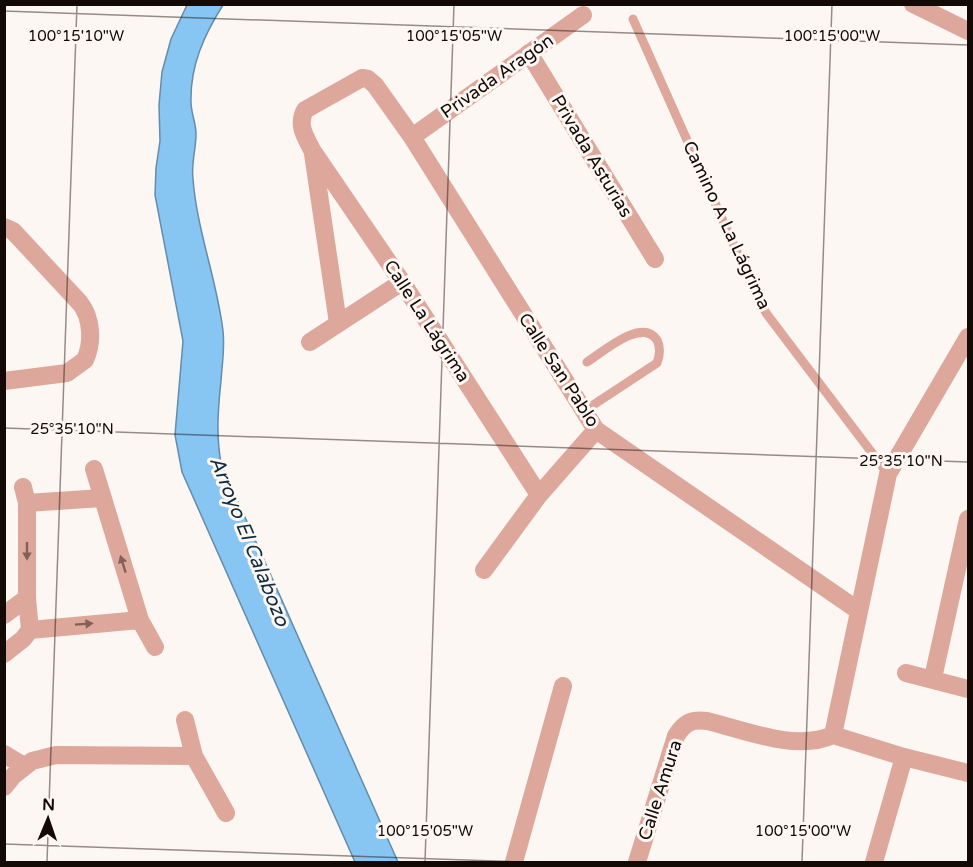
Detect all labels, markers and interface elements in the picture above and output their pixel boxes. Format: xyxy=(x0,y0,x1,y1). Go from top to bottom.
text: 100°15'10"W xyxy=(28,27,124,45)
text: 100°15'05"W xyxy=(406,27,502,45)
text: 100°15'00"W xyxy=(784,27,880,45)
street label: Privada Aragón xyxy=(436,29,558,123)
street label: Privada Asturias xyxy=(547,91,637,221)
street label: Camino A La Lágrima xyxy=(678,137,776,313)
street label: Calle La Lágrima xyxy=(379,256,475,386)
street label: Calle San Pablo xyxy=(514,309,604,431)
text: 25°35'10"N xyxy=(30,420,114,438)
text: 25°35'10"N xyxy=(859,452,943,470)
water label: Arroyo El Calabozo xyxy=(204,453,294,631)
one-way arrow xyxy=(22,541,32,560)
one-way arrow xyxy=(117,555,127,573)
one-way arrow xyxy=(75,620,94,629)
street label: Calle Amura xyxy=(633,737,687,843)
north arrow xyxy=(18,789,78,849)
text: N xyxy=(42,795,55,815)
text: 100°15'05"W xyxy=(377,822,473,840)
text: 100°15'00"W xyxy=(755,822,851,840)

